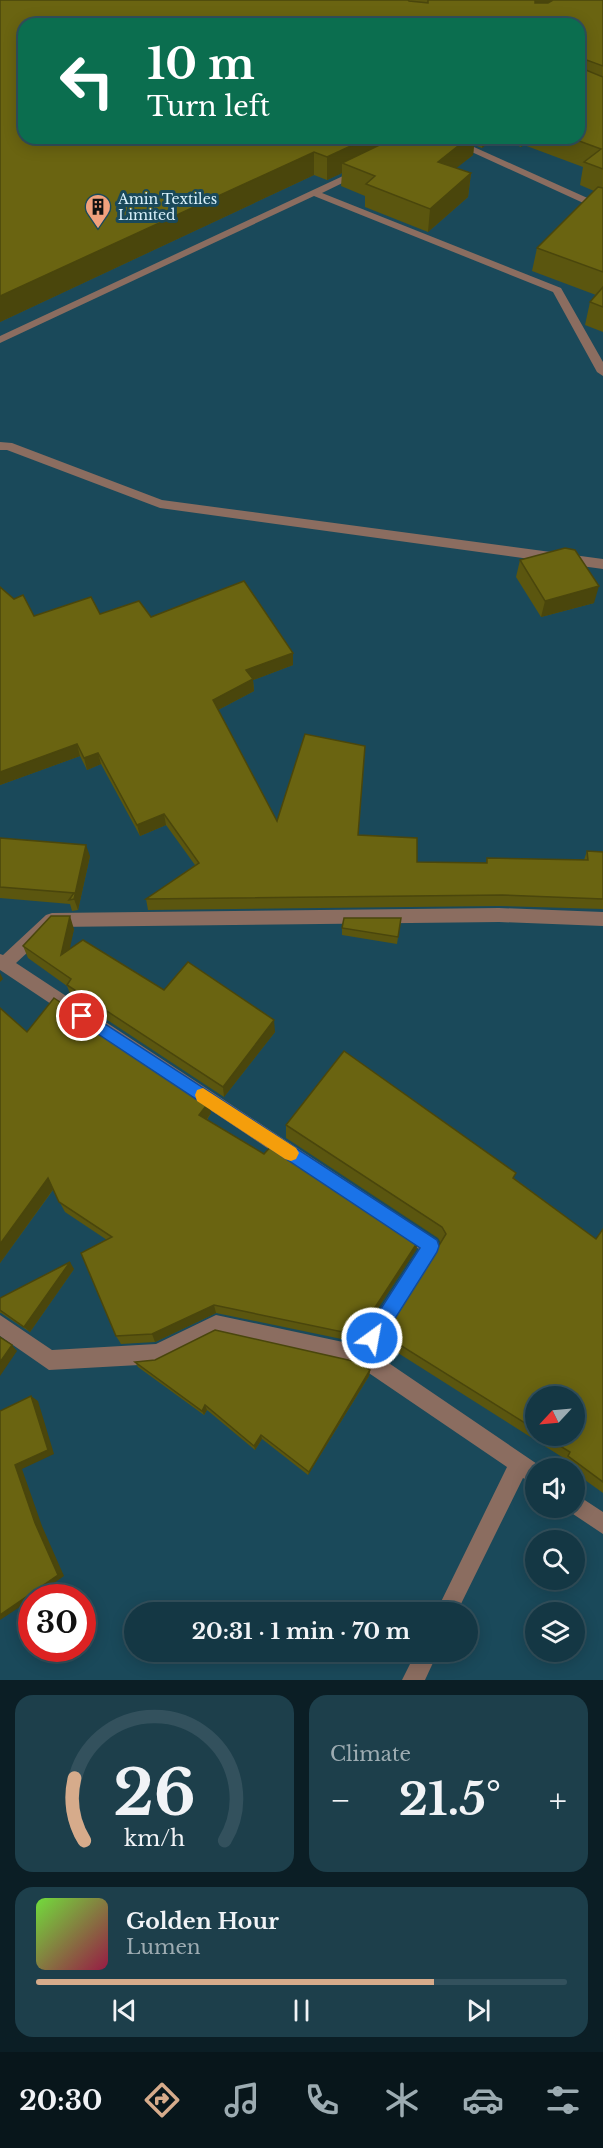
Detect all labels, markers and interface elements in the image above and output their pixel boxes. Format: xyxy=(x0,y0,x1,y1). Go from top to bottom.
text: 10 m xyxy=(147,38,255,90)
icon: left xyxy=(48,42,126,120)
text: Turn left xyxy=(147,90,270,123)
place label: Amin Textiles Limited xyxy=(117,190,217,224)
building icon: Amin Textiles Limited xyxy=(83,192,113,230)
pin xyxy=(56,990,107,1041)
icon: arrive xyxy=(65,999,98,1032)
position arrow xyxy=(340,1306,404,1370)
north arrow xyxy=(525,1386,585,1446)
map controls xyxy=(525,1386,585,1662)
button: sound xyxy=(525,1458,585,1518)
button: search xyxy=(525,1530,585,1590)
speed limit sign: 30 xyxy=(18,1584,96,1662)
button: layers xyxy=(525,1602,585,1662)
text: 20:31 · 1 min · 70 m xyxy=(192,1618,410,1645)
text: Climate xyxy=(330,1742,411,1766)
text: 26 xyxy=(113,1754,196,1832)
text: 21.5° xyxy=(399,1771,501,1827)
text: − xyxy=(330,1780,351,1821)
text: + xyxy=(549,1780,567,1821)
text: km/h xyxy=(124,1825,185,1852)
text: Golden Hour xyxy=(126,1908,279,1935)
text: Lumen xyxy=(126,1935,201,1959)
icon: previous xyxy=(108,1994,141,2027)
icon: pause xyxy=(285,1994,318,2027)
icon: next xyxy=(462,1994,495,2027)
icon: directions xyxy=(141,2079,183,2121)
icon: music xyxy=(221,2079,263,2121)
icon: phone xyxy=(301,2079,343,2121)
icon: climate xyxy=(381,2079,423,2121)
icon: car xyxy=(462,2079,504,2121)
icon: filters xyxy=(542,2079,584,2121)
text: 20:30 xyxy=(19,2084,102,2117)

